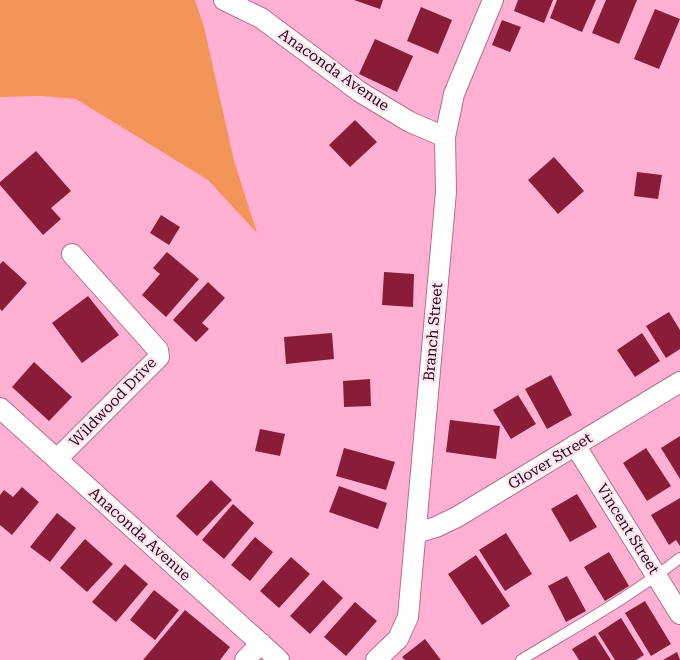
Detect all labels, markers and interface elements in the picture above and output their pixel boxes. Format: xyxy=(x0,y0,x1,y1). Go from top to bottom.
street label: Anaconda Avenue xyxy=(275,25,393,115)
street label: Branch Street xyxy=(420,282,446,382)
street label: Wildwood Drive xyxy=(66,354,160,450)
street label: Glover Street xyxy=(505,429,596,493)
street label: Vincent Street xyxy=(593,480,663,578)
street label: Anaconda Avenue xyxy=(85,484,195,584)

